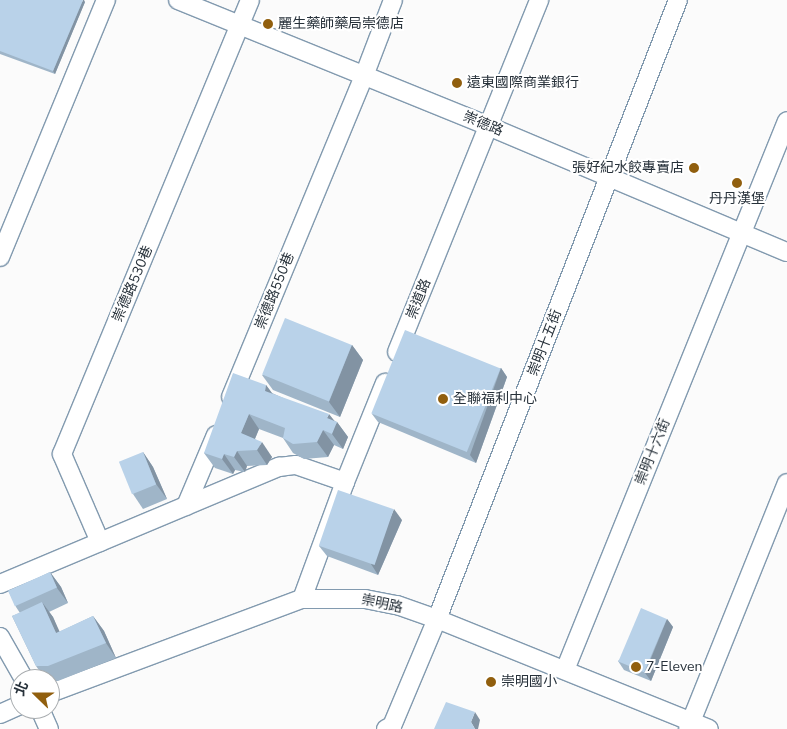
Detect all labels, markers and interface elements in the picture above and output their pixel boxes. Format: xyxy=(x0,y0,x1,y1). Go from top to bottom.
place label: 麗生藥師藥局崇德店 xyxy=(278,16,404,32)
marker: 麗生藥師藥局崇德店 xyxy=(262,18,274,30)
place label: 遠東國際商業銀行 xyxy=(467,75,579,91)
marker: 遠東國際商業銀行 xyxy=(451,77,463,89)
street label: 崇德路 xyxy=(460,108,506,140)
place label: 張好紀水餃專賣店 xyxy=(572,160,684,176)
marker: 張好紀水餃專賣店 xyxy=(688,162,700,174)
marker: 丹丹漢堡 xyxy=(731,177,743,189)
place label: 丹丹漢堡 xyxy=(709,191,765,207)
street label: 崇德路530巷 xyxy=(109,243,157,325)
street label: 崇德路550巷 xyxy=(252,250,298,332)
street label: 崇道路 xyxy=(403,276,435,322)
street label: 崇明十五街 xyxy=(525,307,565,379)
place label: 全聯福利中心 xyxy=(453,391,537,407)
marker: 全聯福利中心 xyxy=(437,393,449,405)
street label: 崇明十六街 xyxy=(632,416,674,488)
street label: 崇明路 xyxy=(360,591,404,617)
place label: 7-Eleven xyxy=(646,659,702,675)
marker: 7-Eleven xyxy=(630,661,642,673)
north arrow xyxy=(10,669,60,719)
place label: 崇明國小 xyxy=(501,674,557,690)
marker: 崇明國小 xyxy=(485,676,497,688)
text: 北 xyxy=(10,679,33,699)

